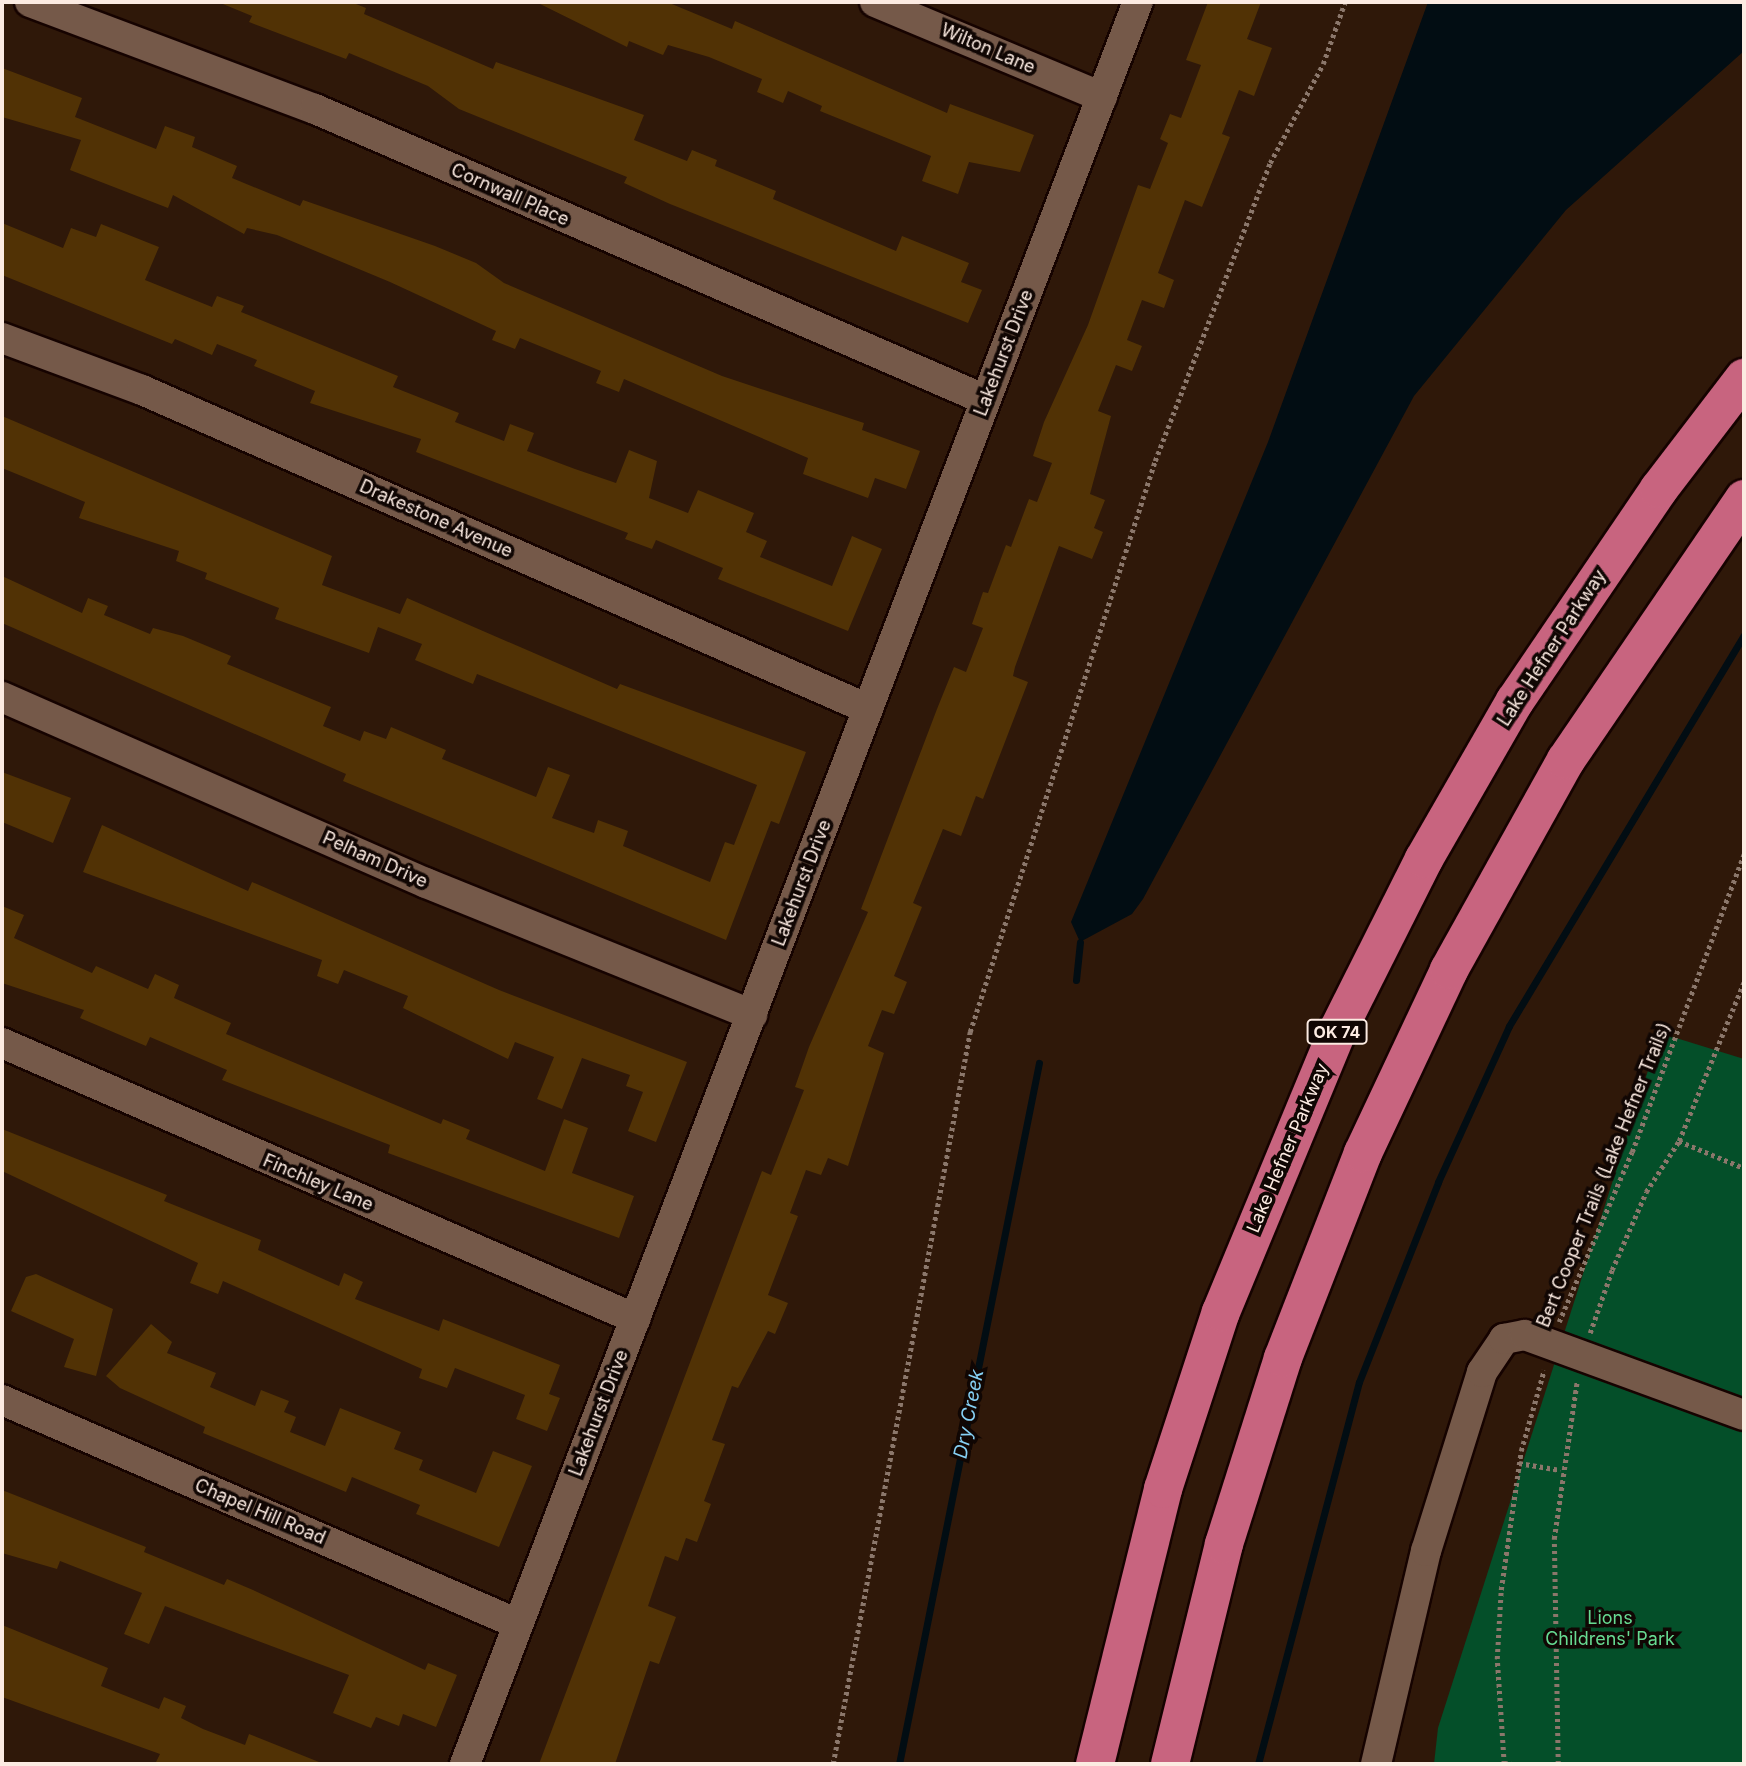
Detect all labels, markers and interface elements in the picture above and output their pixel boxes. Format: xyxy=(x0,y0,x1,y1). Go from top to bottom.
street label: Wilton Lane xyxy=(938,19,1038,79)
street label: Cornwall Place xyxy=(448,159,572,231)
street label: Lakehurst Drive xyxy=(970,287,1038,419)
street label: Drakestone Avenue xyxy=(356,476,516,562)
street label: Lake Hefner Parkway xyxy=(1493,566,1611,730)
street label: Lakehurst Drive xyxy=(768,817,836,949)
street label: Pelham Drive xyxy=(319,827,431,893)
street label: Bert Cooper Trails (Lake Hefner Trails) xyxy=(1533,1019,1675,1331)
road number: OK 74 xyxy=(1306,1020,1368,1044)
street label: Lake Hefner Parkway xyxy=(1242,1060,1334,1236)
street label: Finchley Lane xyxy=(260,1150,376,1216)
street label: Lakehurst Drive xyxy=(565,1347,633,1479)
water label: Dry Creek xyxy=(949,1368,989,1460)
street label: Chapel Hill Road xyxy=(191,1475,329,1549)
park label: Lions Childrens' Park xyxy=(1545,1608,1675,1650)

